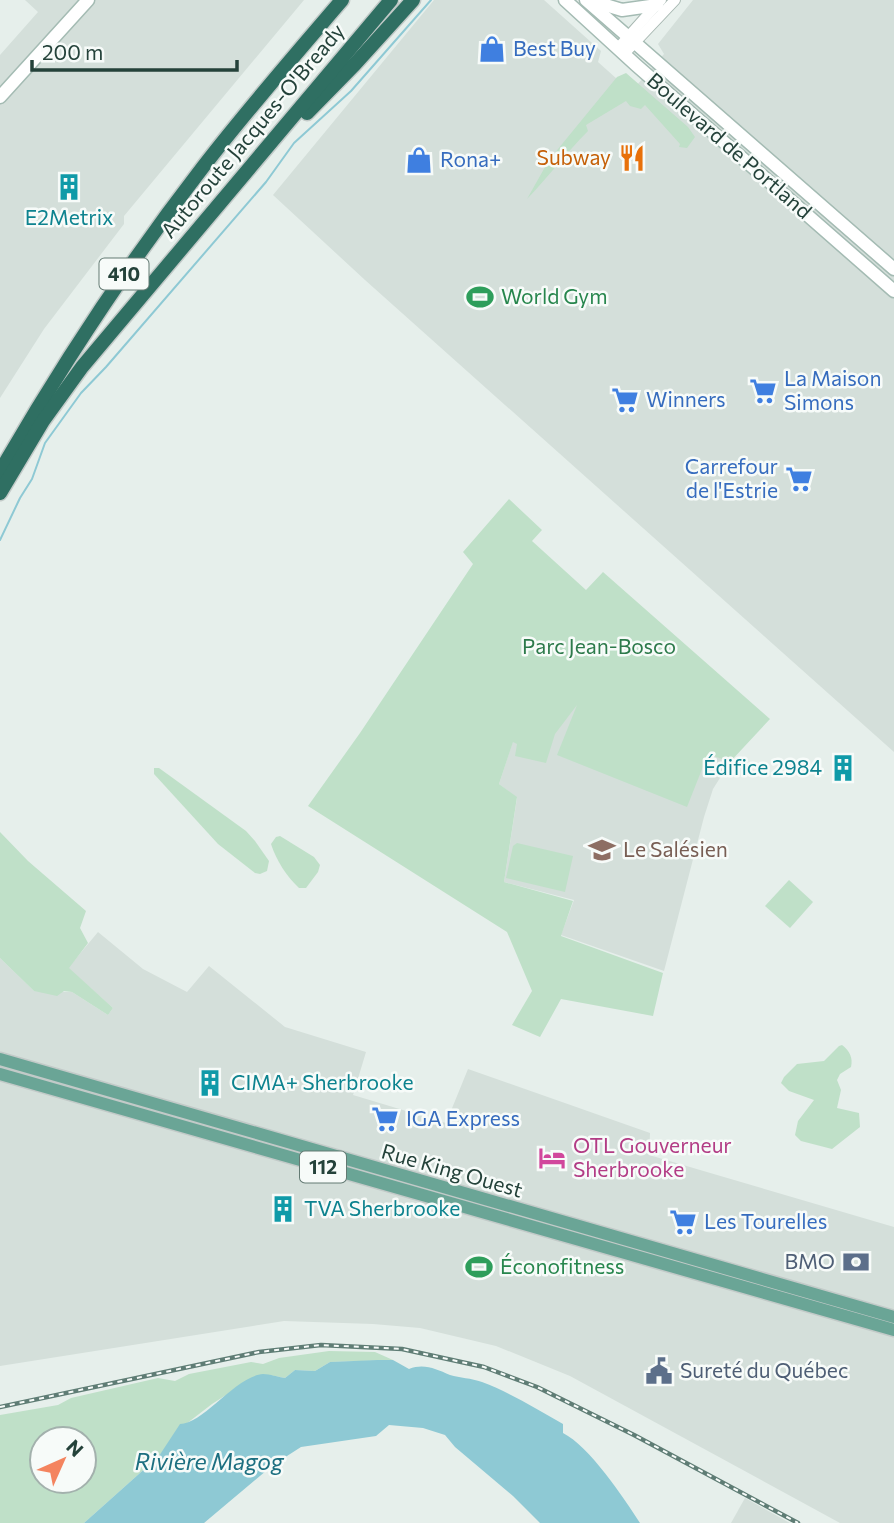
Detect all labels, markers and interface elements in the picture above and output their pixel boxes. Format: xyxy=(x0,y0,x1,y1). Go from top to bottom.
street label: Autoroute Jacques-O'Bready xyxy=(155,18,349,242)
scale bar xyxy=(32,28,236,72)
shop icon: Best Buy xyxy=(477,34,507,64)
place label: Best Buy xyxy=(513,35,596,60)
text: 200 m xyxy=(42,39,103,64)
street label: Boulevard de Portland xyxy=(643,67,817,223)
restaurant icon: Subway xyxy=(617,143,647,173)
place label: Subway xyxy=(537,144,611,169)
shop icon: Rona+ xyxy=(404,145,434,175)
place label: Rona+ xyxy=(440,146,501,171)
building icon: E2Metrix xyxy=(54,172,84,202)
place label: E2Metrix xyxy=(25,204,113,229)
road number: 410 xyxy=(100,258,148,290)
sports icon: World Gym xyxy=(465,282,495,312)
place label: World Gym xyxy=(501,283,607,308)
place label: La Maison Simons xyxy=(784,365,881,414)
supermarket icon: La Maison Simons xyxy=(748,376,778,406)
supermarket icon: Winners xyxy=(610,385,640,415)
place label: Winners xyxy=(646,386,726,411)
place label: Carrefour de l'Estrie xyxy=(685,453,778,502)
supermarket icon: Carrefour de l'Estrie xyxy=(784,464,814,494)
park label: Parc Jean-Bosco xyxy=(522,633,676,658)
building icon: Édifice 2984 xyxy=(828,753,858,783)
place label: Édifice 2984 xyxy=(703,754,822,779)
school or university icon: Le Salésien xyxy=(587,835,617,865)
place label: Le Salésien xyxy=(623,836,728,861)
building icon: CIMA+ Sherbrooke xyxy=(195,1068,225,1098)
place label: CIMA+ Sherbrooke xyxy=(231,1069,414,1094)
supermarket icon: IGA Express xyxy=(370,1104,400,1134)
place label: IGA Express xyxy=(406,1105,520,1130)
place label: OTL Gouverneur Sherbrooke xyxy=(573,1132,732,1181)
street label: Rue King Ouest xyxy=(379,1137,526,1202)
hotel icon: OTL Gouverneur Sherbrooke xyxy=(537,1143,567,1173)
road number: 112 xyxy=(300,1152,346,1182)
building icon: TVA Sherbrooke xyxy=(268,1194,298,1224)
place label: TVA Sherbrooke xyxy=(304,1195,460,1220)
supermarket icon: Les Tourelles xyxy=(668,1207,698,1237)
place label: Les Tourelles xyxy=(704,1208,827,1233)
bank icon: BMO xyxy=(841,1247,871,1277)
place label: BMO xyxy=(785,1248,835,1273)
sports icon: Éconofitness xyxy=(464,1252,494,1282)
place label: Éconofitness xyxy=(500,1253,624,1278)
public building icon: Sureté du Québec xyxy=(644,1356,674,1386)
place label: Sureté du Québec xyxy=(680,1357,848,1382)
north arrow xyxy=(28,1425,98,1495)
text: N xyxy=(62,1434,89,1461)
water label: Rivière Magog xyxy=(135,1447,285,1475)

